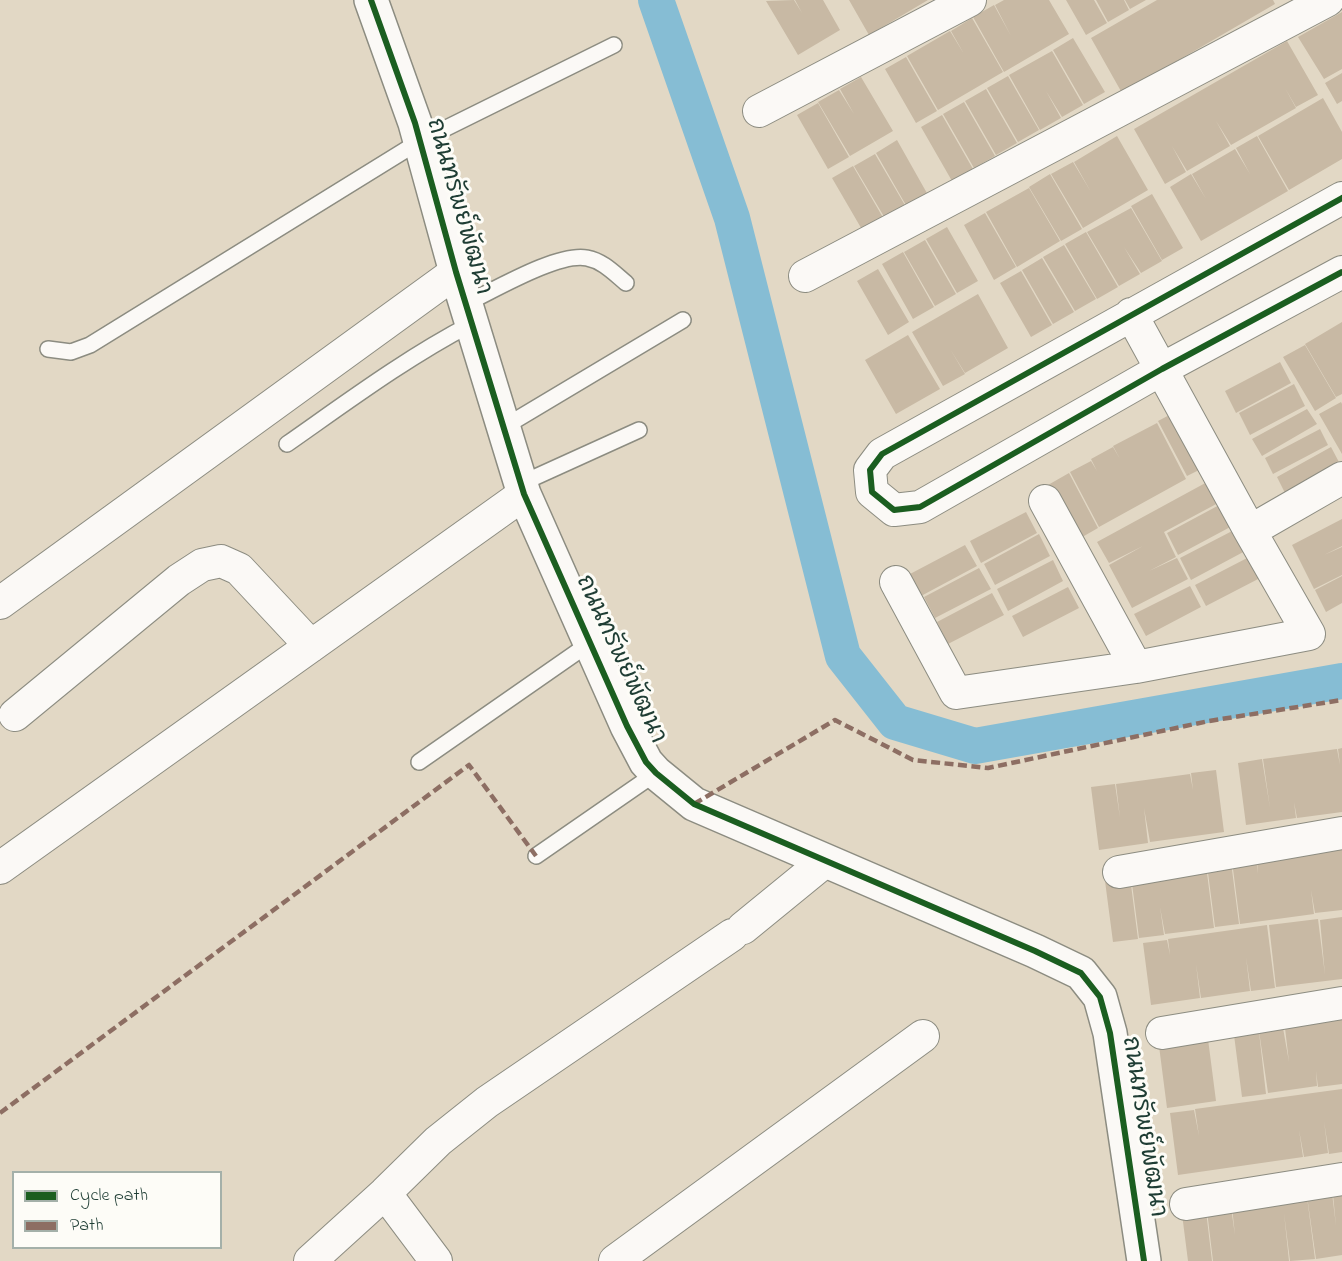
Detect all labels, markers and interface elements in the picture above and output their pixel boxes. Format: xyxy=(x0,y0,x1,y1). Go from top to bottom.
street label: ถนนทรัพย์พัฒนา xyxy=(418,115,496,299)
street label: ถนนทรัพย์พัฒนา xyxy=(567,571,671,749)
street label: ถนนทรัพย์พัฒนา xyxy=(1114,1035,1170,1219)
legend xyxy=(12,1171,222,1249)
text: Cycle path xyxy=(70,1183,148,1209)
text: Path xyxy=(70,1213,104,1239)

